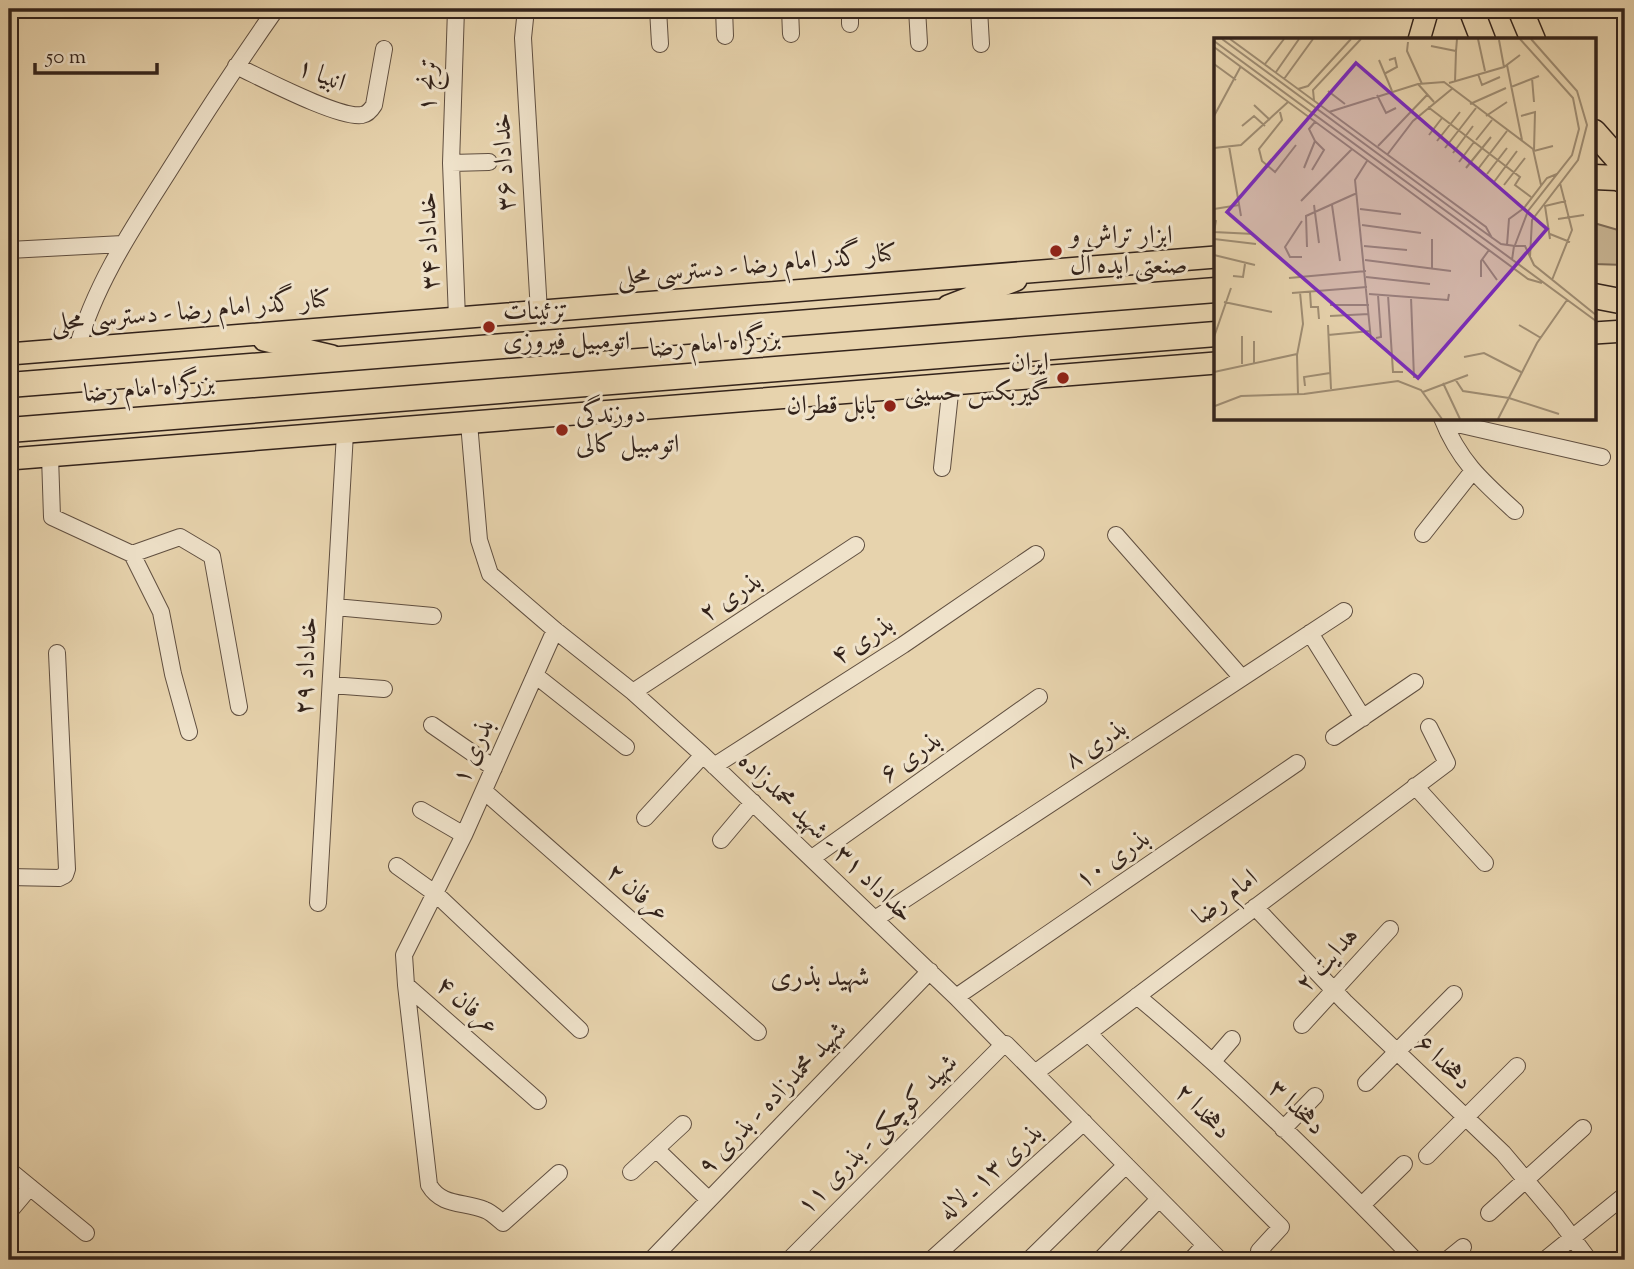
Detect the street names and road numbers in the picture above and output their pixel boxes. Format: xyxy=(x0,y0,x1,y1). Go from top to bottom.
street label: انبیا ۱ xyxy=(291,50,351,102)
street label: ترنج ۱ xyxy=(410,58,449,112)
street label: خداداد ۳۶ xyxy=(484,112,526,212)
street label: خداداد ۳۴ xyxy=(410,191,450,291)
street label: کنار گذر امام رضا - دسترسی محلی xyxy=(615,233,899,299)
street label: کنار گذر امام رضا - دسترسی محلی xyxy=(49,279,333,345)
street label: بزرگراه امام رضا xyxy=(648,319,783,370)
street label: بزرگراه امام رضا xyxy=(82,364,217,415)
street label: بذری ۲ xyxy=(692,564,770,632)
street label: بذری ۴ xyxy=(824,607,902,675)
street label: خداداد ۲۹ xyxy=(286,616,328,716)
street label: بذری ۸ xyxy=(1057,711,1135,779)
street label: بذری ۱ xyxy=(443,713,505,791)
street label: بذری ۶ xyxy=(873,723,949,793)
street label: خداداد ۳۱ - شهید محمدزاده xyxy=(729,744,921,932)
street label: بذری ۱۰ xyxy=(1068,821,1158,899)
street label: عرفان ۲ xyxy=(597,855,677,931)
street label: امام رضا xyxy=(1186,861,1268,936)
street label: هدایت ۲ xyxy=(1288,919,1368,1001)
street label: عرفان ۴ xyxy=(427,968,507,1044)
street label: شهید محمدزاده - بذری ۹ xyxy=(690,1014,856,1184)
street label: دهخدا ۶ xyxy=(1406,1026,1480,1100)
street label: شهید کوچکی - بذری ۱۱ xyxy=(789,1046,967,1224)
street label: دهخدا ۳ xyxy=(1259,1071,1333,1145)
street label: دهخدا ۲ xyxy=(1165,1075,1239,1149)
street label: بذری ۱۳ ـ لاله xyxy=(930,1116,1052,1230)

